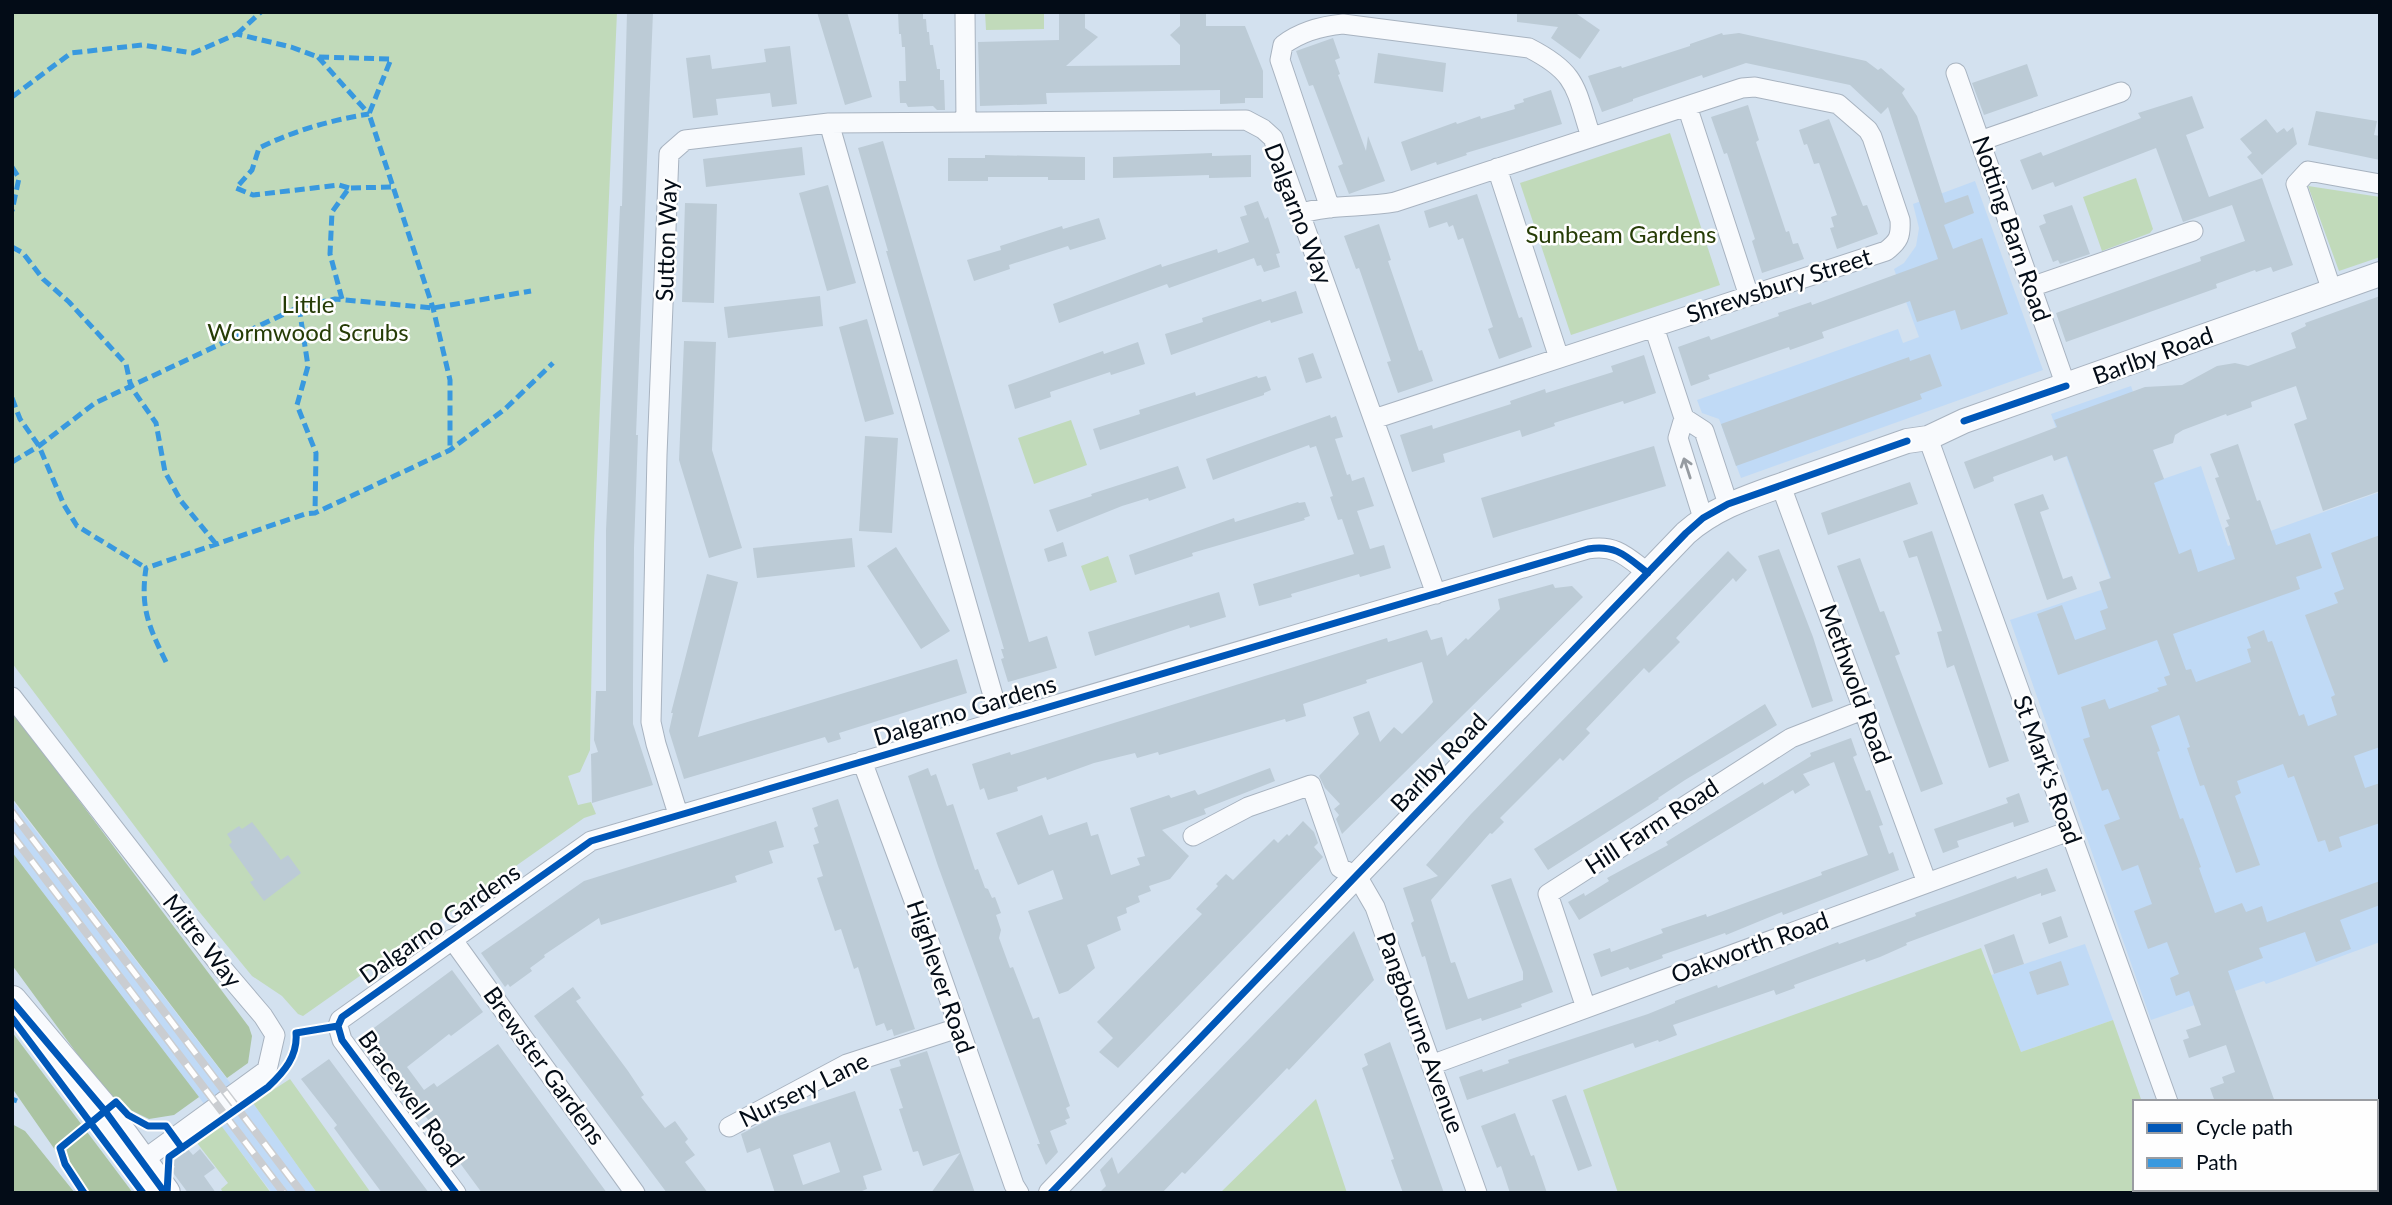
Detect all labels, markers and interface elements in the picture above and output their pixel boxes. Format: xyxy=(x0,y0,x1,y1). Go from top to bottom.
street label: Notting Barn Road xyxy=(1967,132,2058,325)
street label: Dalgarno Way xyxy=(1259,139,1340,289)
street label: Sutton Way xyxy=(649,177,682,302)
park label: Sunbeam Gardens xyxy=(1525,219,1717,248)
street label: Shrewsbury Street xyxy=(1682,241,1875,328)
park label: Little Wormwood Scrubs xyxy=(207,289,409,346)
street label: Barlby Road xyxy=(2088,319,2217,390)
one-way arrow xyxy=(1680,457,1693,479)
street label: Methwold Road xyxy=(1814,600,1899,767)
street label: Dalgarno Gardens xyxy=(870,668,1059,751)
street label: St Mark's Road xyxy=(2008,691,2089,848)
street label: Barlby Road xyxy=(1384,707,1492,817)
street label: Hill Farm Road xyxy=(1579,772,1723,880)
street label: Dalgarno Gardens xyxy=(353,857,525,989)
street label: Mitre Way xyxy=(158,888,249,993)
street label: Highlever Road xyxy=(902,896,981,1057)
street label: Oakworth Road xyxy=(1667,905,1832,989)
street label: Pangbourne Avenue xyxy=(1372,928,1471,1137)
street label: Brewster Gardens xyxy=(478,980,612,1150)
street label: Bracewell Road xyxy=(353,1024,471,1172)
street label: Nursery Lane xyxy=(734,1045,873,1132)
legend xyxy=(2133,1100,2378,1191)
text: Cycle path xyxy=(2196,1114,2293,1139)
text: Path xyxy=(2196,1149,2238,1174)

